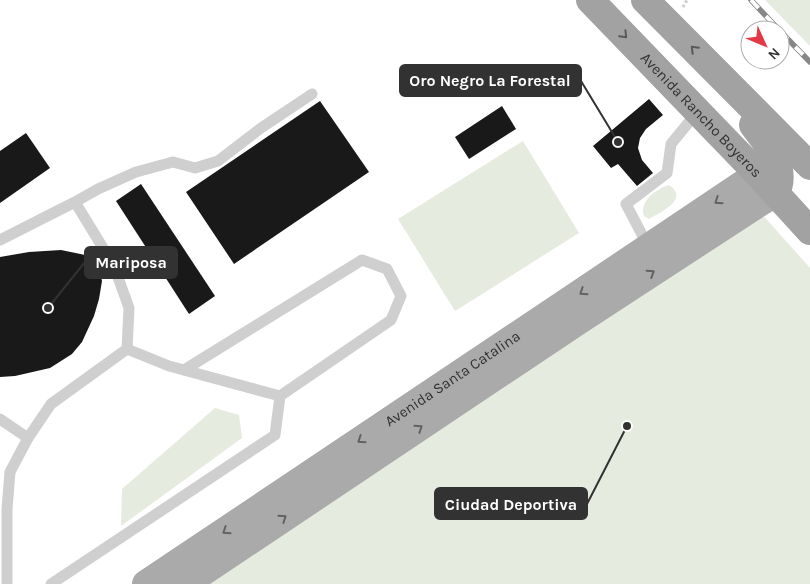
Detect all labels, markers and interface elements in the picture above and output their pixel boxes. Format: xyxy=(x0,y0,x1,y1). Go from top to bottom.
north arrow xyxy=(740,20,790,70)
one-way arrow xyxy=(618,29,627,38)
text: N xyxy=(764,44,784,63)
one-way arrow xyxy=(690,46,699,55)
street label: Avenida Rancho Boyeros xyxy=(637,49,765,181)
callout: Oro Negro La Forestal xyxy=(400,65,581,96)
text: Oro Negro La Forestal xyxy=(409,71,571,90)
one-way arrow xyxy=(714,195,724,204)
callout: Mariposa xyxy=(85,247,177,278)
text: Mariposa xyxy=(95,253,167,272)
one-way arrow xyxy=(645,270,654,280)
one-way arrow xyxy=(579,285,588,295)
street label: Avenida Santa Catalina xyxy=(381,327,524,430)
one-way arrow xyxy=(413,424,422,434)
one-way arrow xyxy=(357,434,366,444)
callout: Ciudad Deportiva xyxy=(435,488,587,519)
text: Ciudad Deportiva xyxy=(445,495,577,514)
one-way arrow xyxy=(278,515,287,524)
one-way arrow xyxy=(222,525,231,534)

